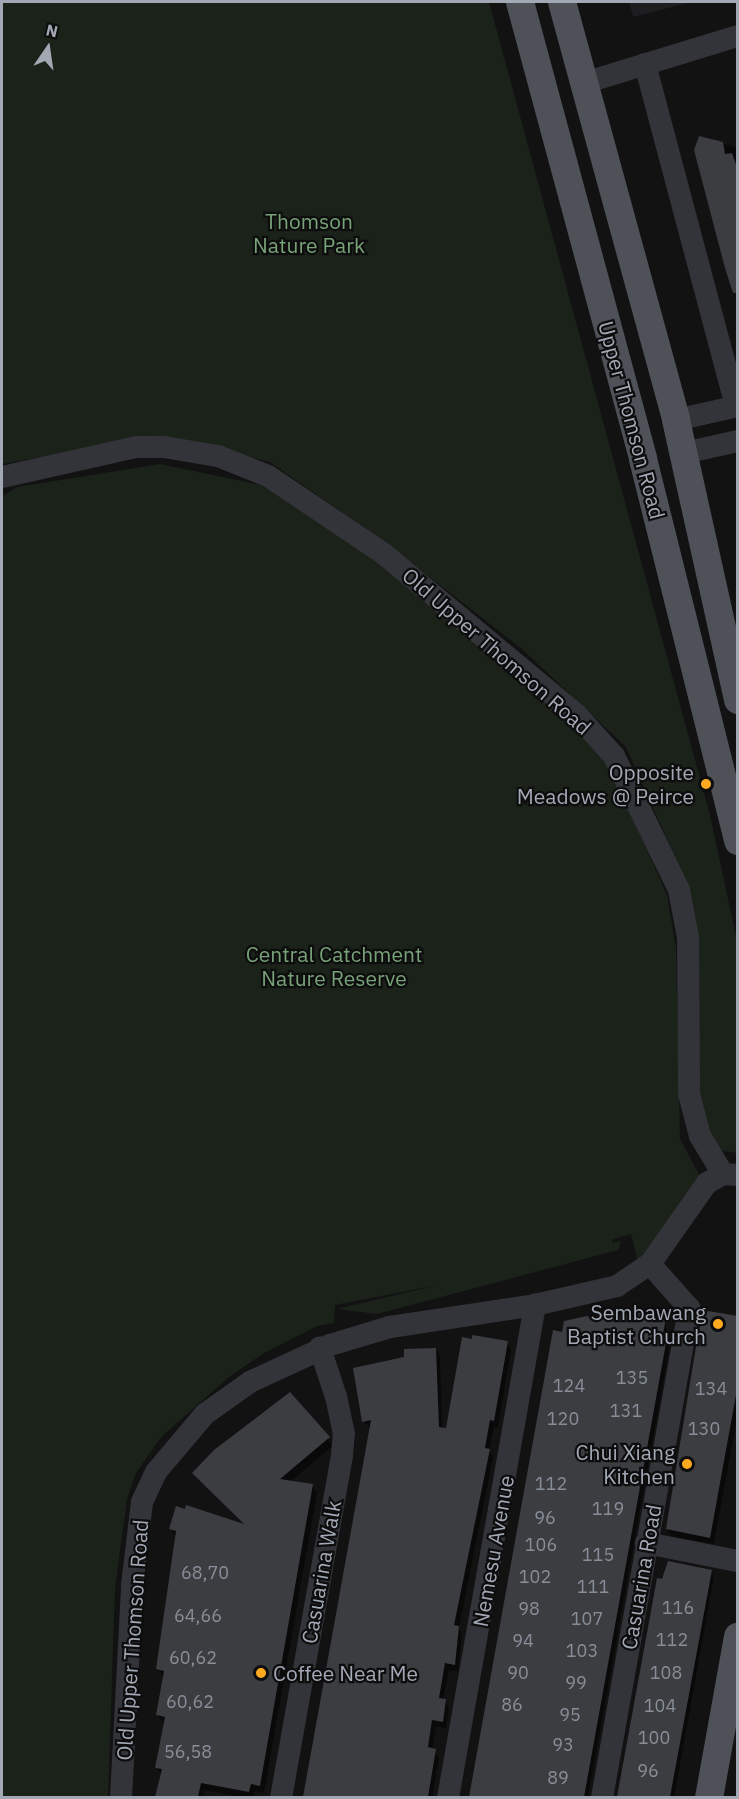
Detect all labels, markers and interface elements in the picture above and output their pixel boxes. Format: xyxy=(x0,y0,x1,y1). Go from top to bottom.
north arrow xyxy=(18,18,78,78)
text: N xyxy=(44,19,60,42)
park label: Thomson Nature Park xyxy=(253,208,365,258)
street label: Upper Thomson Road xyxy=(593,318,671,522)
street label: Old Upper Thomson Road xyxy=(398,562,596,740)
place label: Opposite Meadows @ Peirce xyxy=(517,759,694,809)
marker: Opposite Meadows @ Peirce xyxy=(699,777,713,791)
park label: Central Catchment Nature Reserve xyxy=(246,941,422,991)
place label: Sembawang Baptist Church xyxy=(567,1299,706,1349)
marker: Sembawang Baptist Church xyxy=(711,1317,725,1331)
house number: 135 xyxy=(616,1367,648,1389)
house number: 124 xyxy=(553,1375,585,1397)
house number: 134 xyxy=(695,1378,727,1400)
house number: 131 xyxy=(610,1400,642,1422)
house number: 120 xyxy=(547,1408,579,1430)
house number: 130 xyxy=(688,1418,720,1440)
place label: Chui Xiang Kitchen xyxy=(576,1439,675,1489)
marker: Chui Xiang Kitchen xyxy=(680,1457,694,1471)
street label: Nemesu Avenue xyxy=(467,1473,519,1629)
house number: 112 xyxy=(535,1473,567,1495)
street label: Casuarina Walk xyxy=(296,1498,346,1646)
house number: 119 xyxy=(592,1498,624,1520)
street label: Casuarina Road xyxy=(616,1502,666,1652)
house number: 96 xyxy=(534,1507,556,1529)
street label: Old Upper Thomson Road xyxy=(111,1519,153,1761)
house number: 106 xyxy=(525,1534,557,1556)
house number: 115 xyxy=(582,1544,614,1566)
house number: 68,70 xyxy=(181,1562,229,1584)
house number: 102 xyxy=(519,1566,551,1588)
house number: 111 xyxy=(577,1576,609,1598)
house number: 116 xyxy=(662,1597,694,1619)
house number: 98 xyxy=(518,1598,540,1620)
house number: 64,66 xyxy=(174,1605,222,1627)
house number: 107 xyxy=(571,1608,603,1630)
house number: 112 xyxy=(656,1629,688,1651)
house number: 94 xyxy=(512,1630,534,1652)
house number: 103 xyxy=(566,1640,598,1662)
house number: 60,62 xyxy=(169,1647,217,1669)
place label: Coffee Near Me xyxy=(273,1660,418,1686)
house number: 90 xyxy=(507,1662,529,1684)
house number: 108 xyxy=(650,1662,682,1684)
marker: Coffee Near Me xyxy=(254,1666,268,1680)
house number: 99 xyxy=(565,1672,587,1694)
house number: 60,62 xyxy=(166,1691,214,1713)
house number: 86 xyxy=(501,1694,523,1716)
house number: 104 xyxy=(644,1695,676,1717)
house number: 95 xyxy=(559,1704,581,1726)
house number: 100 xyxy=(638,1727,670,1749)
house number: 93 xyxy=(552,1734,574,1756)
house number: 56,58 xyxy=(164,1741,212,1763)
house number: 96 xyxy=(637,1760,659,1782)
house number: 89 xyxy=(547,1767,569,1789)

